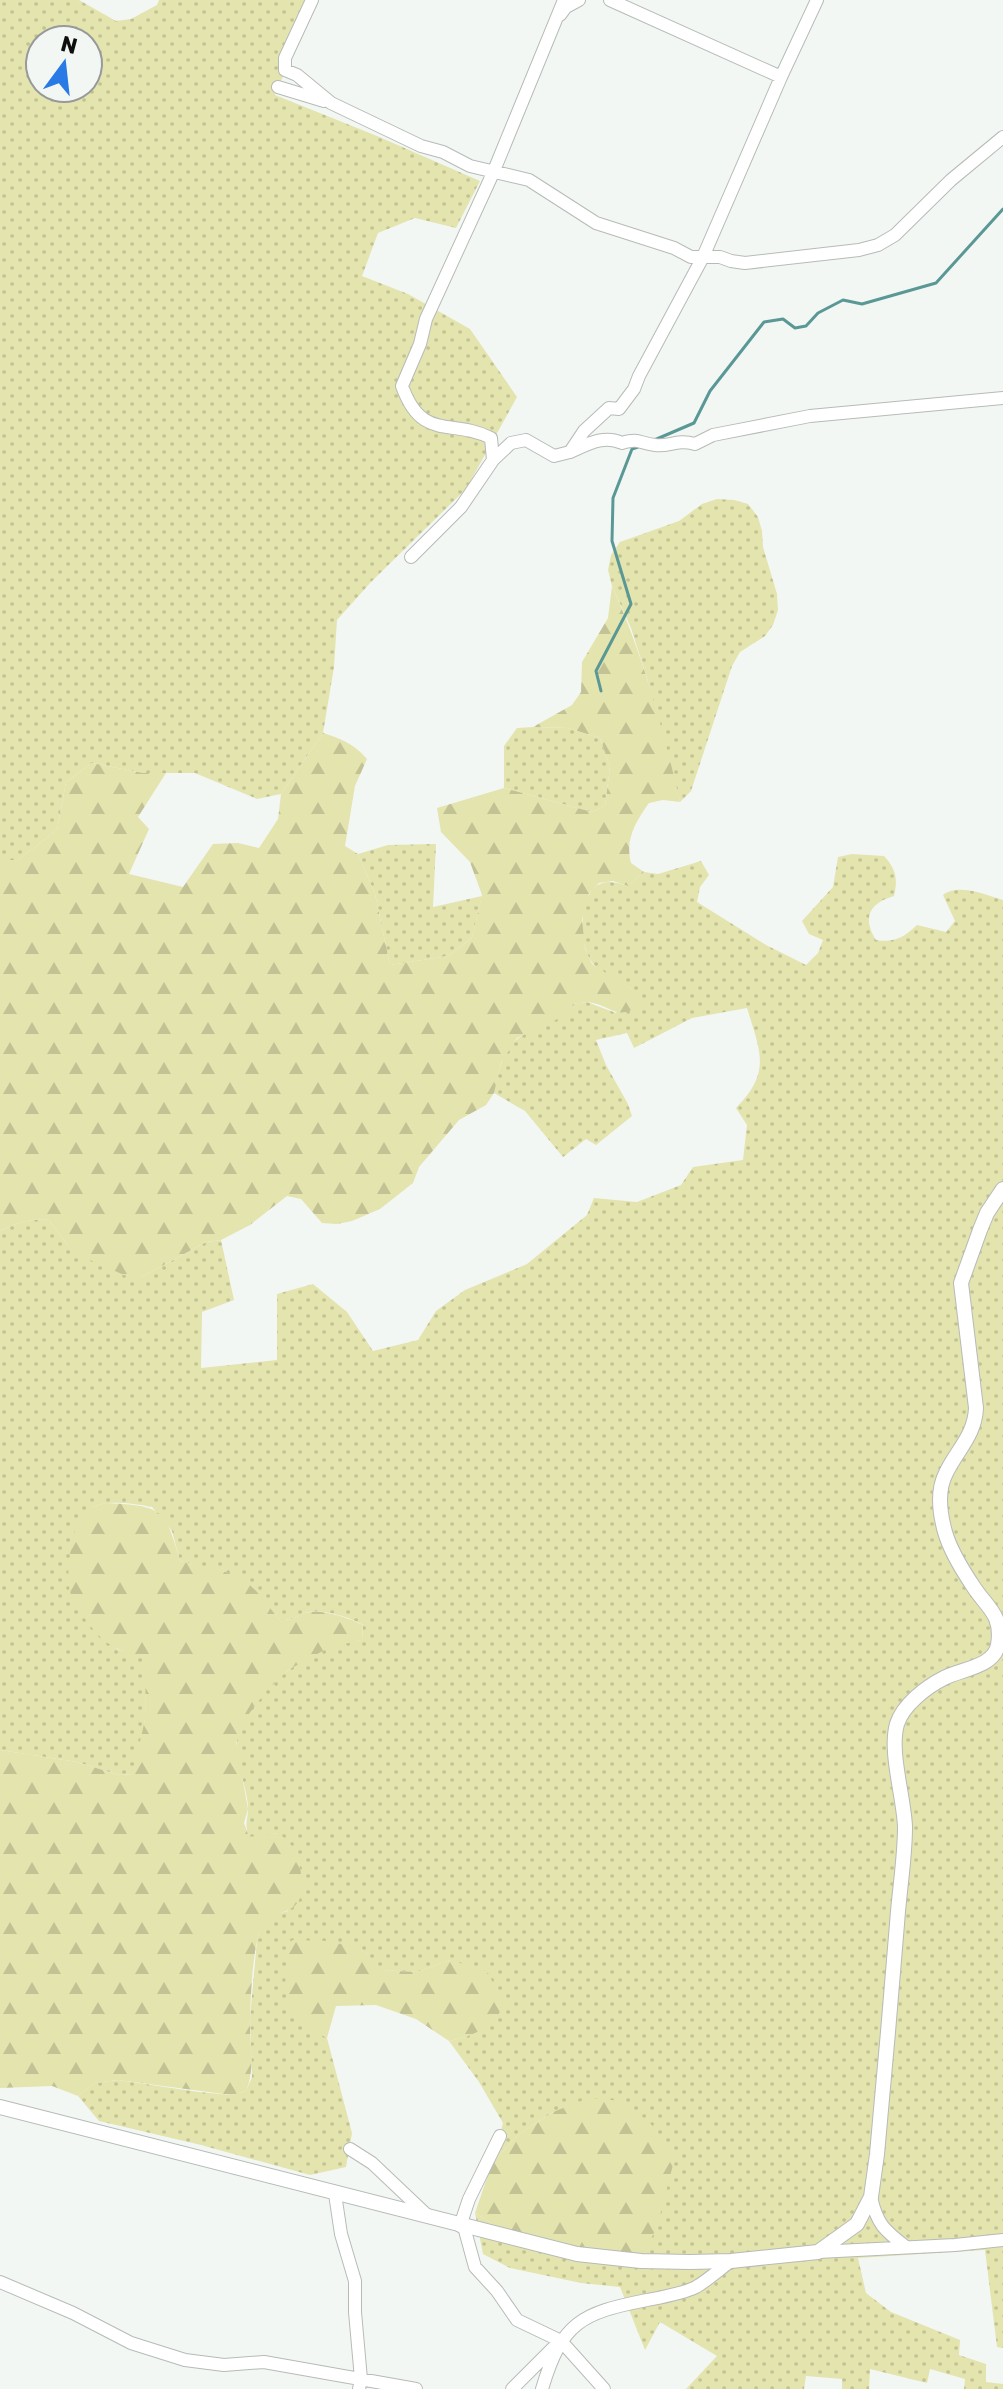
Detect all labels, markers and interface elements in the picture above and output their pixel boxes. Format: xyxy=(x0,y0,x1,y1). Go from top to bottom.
north arrow xyxy=(24,24,104,104)
text: N xyxy=(58,30,80,60)

